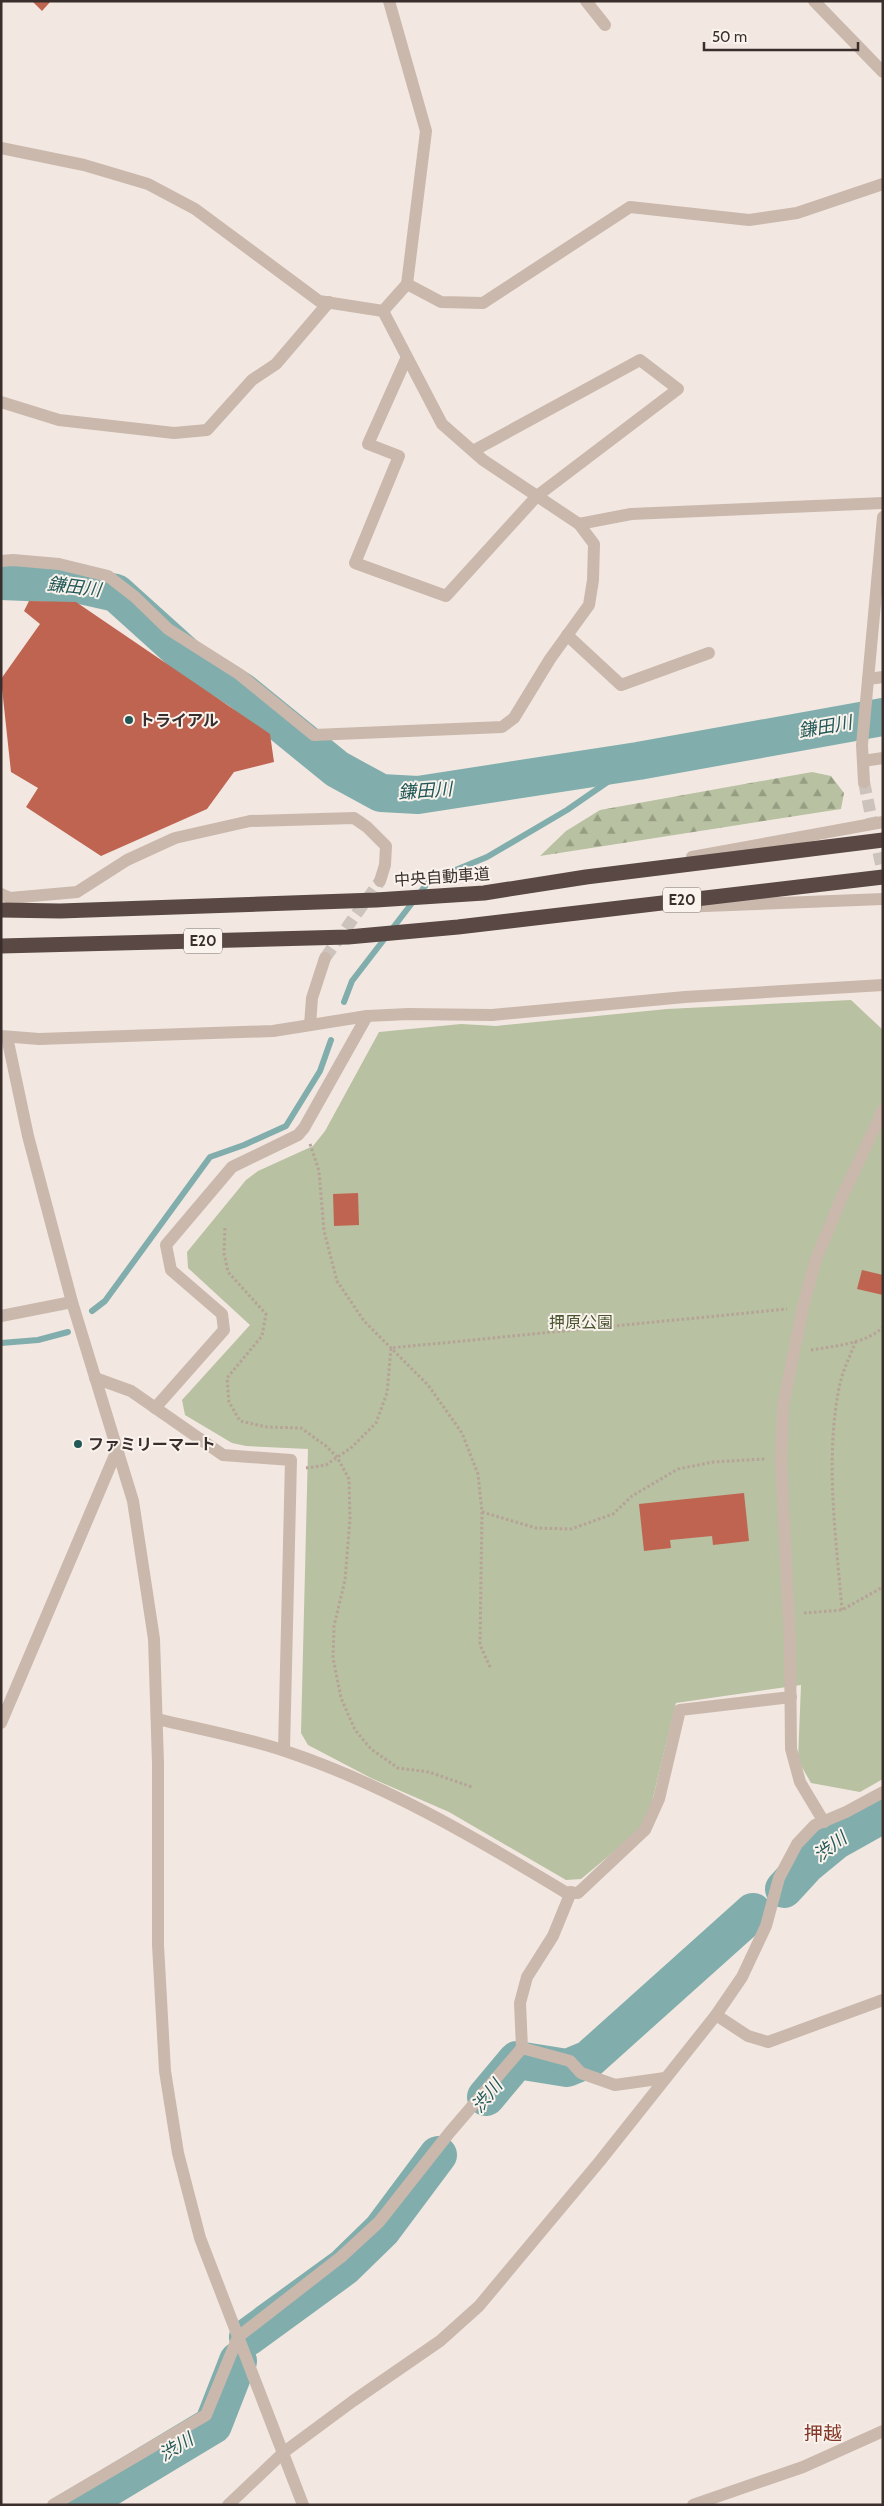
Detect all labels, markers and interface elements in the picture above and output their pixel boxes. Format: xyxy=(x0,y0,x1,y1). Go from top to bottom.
scale bar xyxy=(704,20,858,52)
text: 50 m xyxy=(712,28,747,46)
water label: 鎌田川 xyxy=(46,573,104,601)
place label: トライアル xyxy=(139,711,219,730)
water label: 鎌田川 xyxy=(797,711,855,743)
marker: トライアル xyxy=(123,714,135,726)
water label: 鎌田川 xyxy=(397,778,455,804)
street label: 中央自動車道 xyxy=(393,864,491,890)
road number: E20 xyxy=(663,888,701,912)
road number: E20 xyxy=(184,928,222,954)
park label: 押原公園 xyxy=(549,1313,613,1332)
place label: ファミリーマート xyxy=(88,1435,216,1454)
marker: ファミリーマート xyxy=(72,1438,84,1450)
water label: 渋川 xyxy=(809,1826,853,1866)
water label: 渋川 xyxy=(467,2074,508,2117)
district label: 押越 xyxy=(804,2422,842,2445)
water label: 渋川 xyxy=(155,2427,199,2466)

